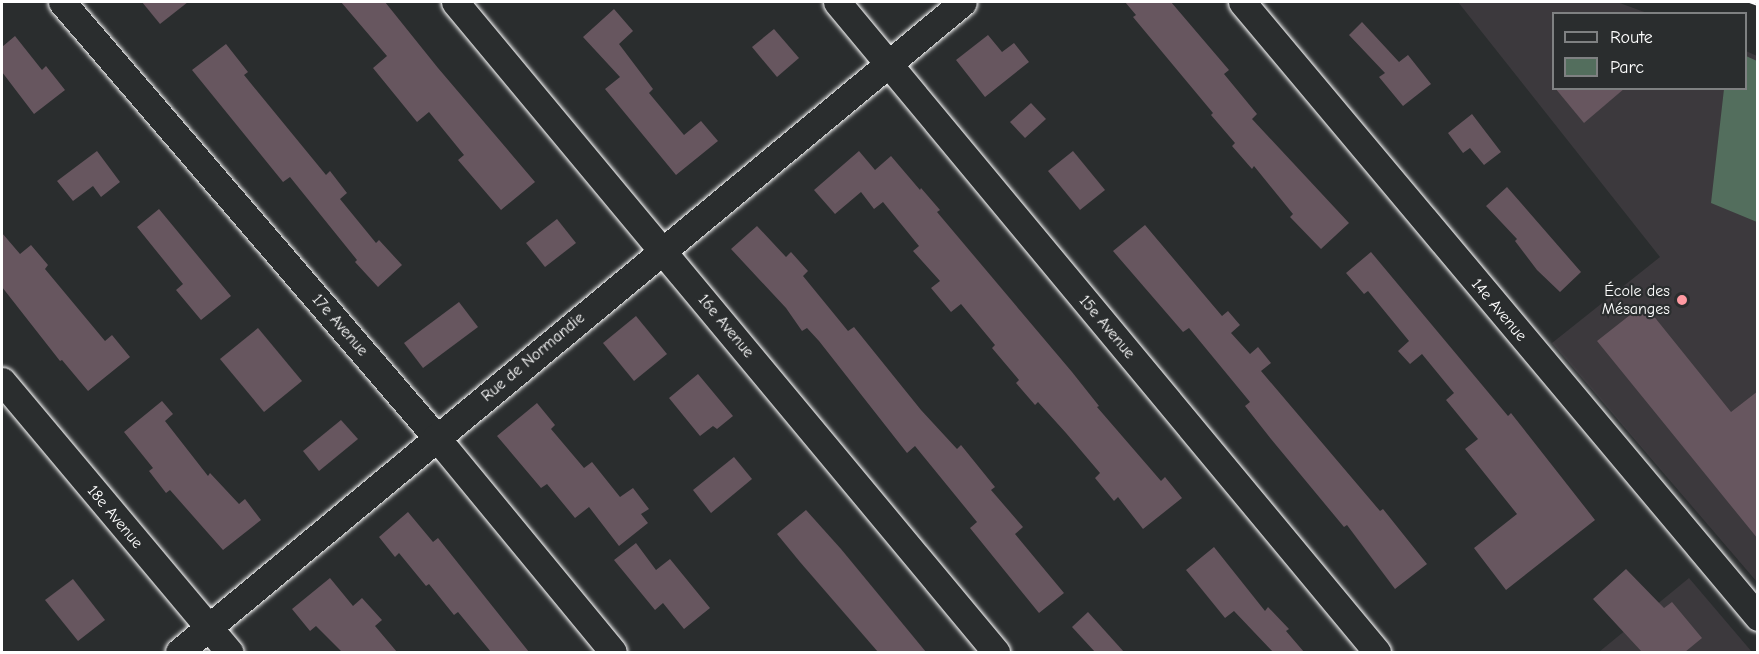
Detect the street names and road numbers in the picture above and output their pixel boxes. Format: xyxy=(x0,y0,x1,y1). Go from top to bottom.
street label: 14e Avenue xyxy=(1467,275,1531,345)
street label: 17e Avenue xyxy=(308,290,372,360)
street label: 16e Avenue xyxy=(694,290,758,362)
street label: 15e Avenue xyxy=(1075,291,1139,363)
street label: Rue de Normandie xyxy=(478,308,588,406)
street label: 18e Avenue xyxy=(83,481,147,553)

